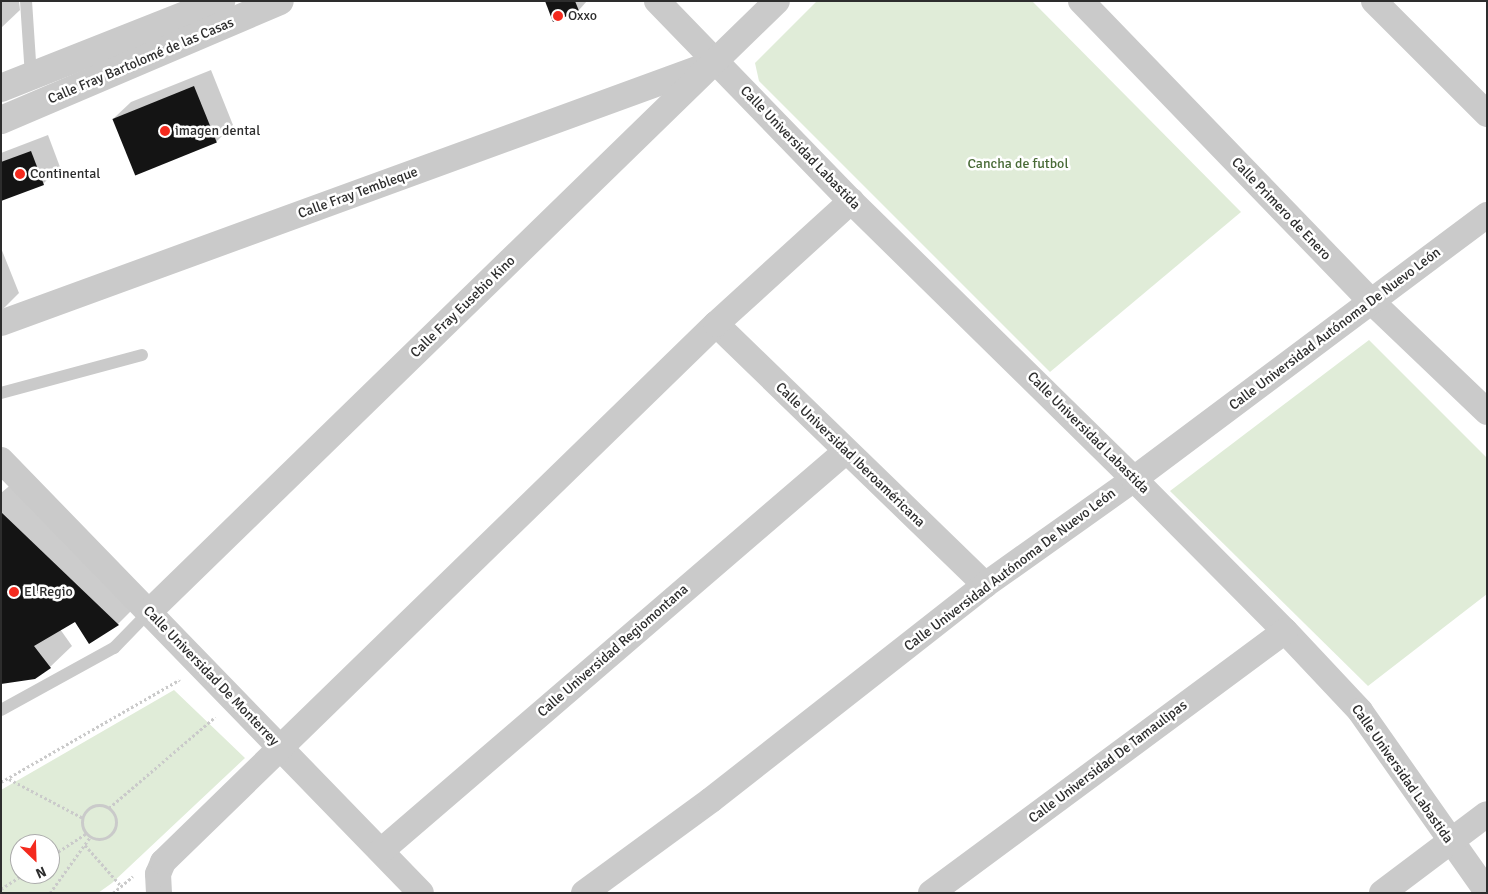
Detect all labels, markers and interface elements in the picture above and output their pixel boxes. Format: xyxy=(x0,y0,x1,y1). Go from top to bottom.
place label: Oxxo xyxy=(568,8,597,24)
marker: Oxxo xyxy=(552,10,564,22)
street label: Calle Fray Bartolomé de las Casas xyxy=(46,14,236,108)
street label: Calle Universidad Labastida xyxy=(736,83,864,213)
place label: imagen dental xyxy=(175,123,260,139)
marker: imagen dental xyxy=(159,125,171,137)
street label: Calle Primero de Enero xyxy=(1228,154,1334,264)
park label: Cancha de futbol xyxy=(967,156,1069,172)
street label: Calle Fray Tembleque xyxy=(296,164,420,222)
place label: Continental xyxy=(30,166,100,182)
marker: Continental xyxy=(14,168,26,180)
street label: Calle Universidad Autónoma De Nuevo León xyxy=(1226,244,1444,414)
street label: Calle Fray Eusebio Kino xyxy=(407,253,519,361)
street label: Calle Universidad Labastida xyxy=(1024,369,1152,497)
street label: Calle Universidad Iberoaméricana xyxy=(772,379,928,531)
street label: Calle Universidad Autónoma De Nuevo León xyxy=(901,485,1119,655)
street label: Calle Universidad Regiomontana xyxy=(534,581,692,721)
place label: El Regio xyxy=(24,584,73,600)
marker: El Regio xyxy=(8,586,20,598)
street label: Calle Universidad De Monterrey xyxy=(140,603,282,749)
street label: Calle Universidad De Tamaulipas xyxy=(1026,697,1190,827)
street label: Calle Universidad Labastida xyxy=(1348,701,1456,847)
north arrow xyxy=(10,834,60,884)
text: N xyxy=(33,862,49,882)

